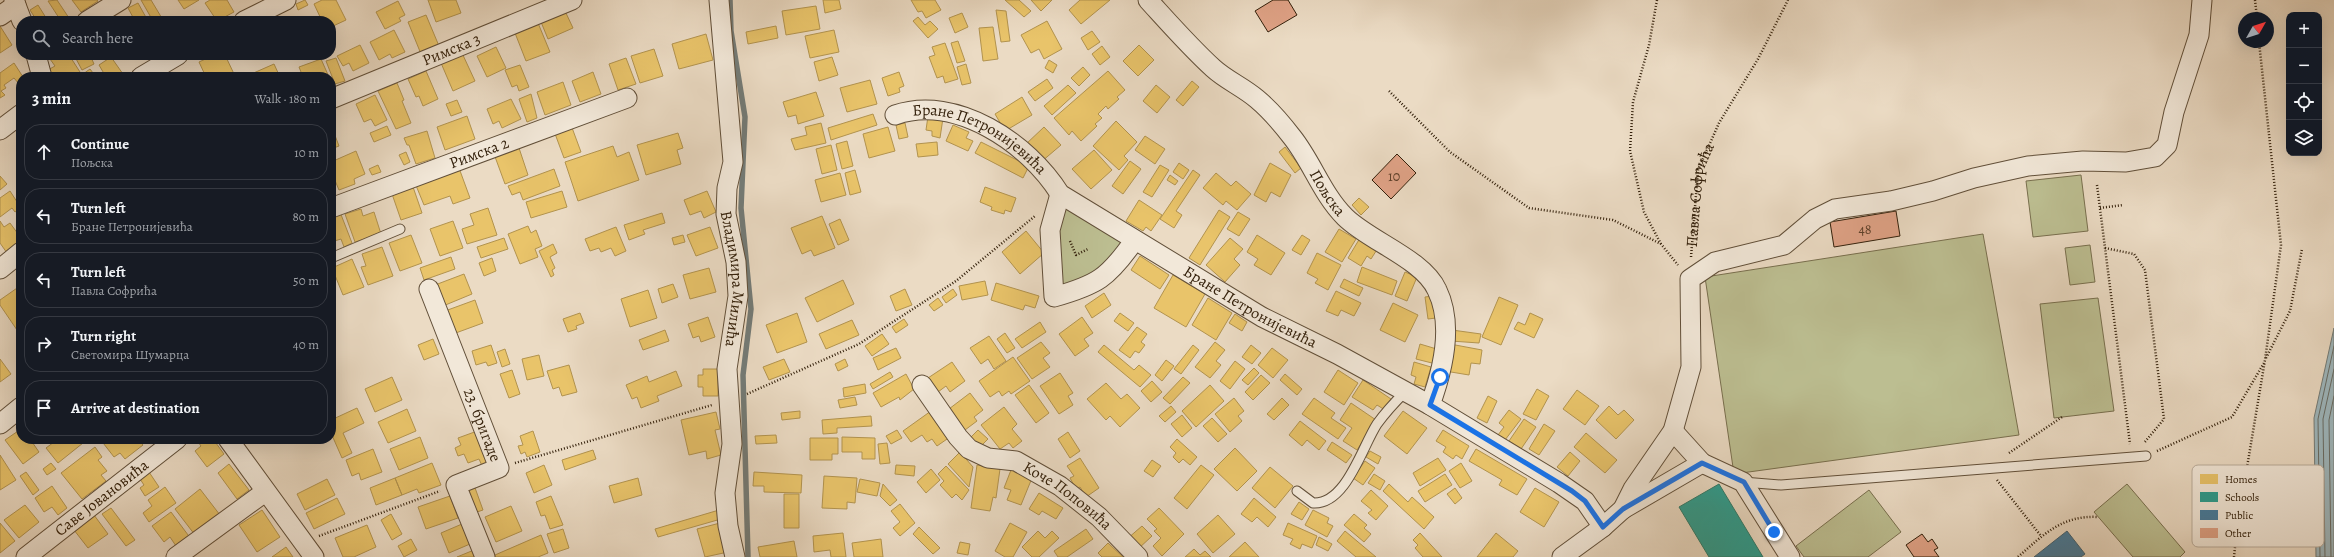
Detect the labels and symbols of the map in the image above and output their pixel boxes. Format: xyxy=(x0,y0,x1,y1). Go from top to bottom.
north arrow xyxy=(2238,12,2274,48)
street label: Римска 3 xyxy=(419,28,484,71)
street label: Бране Петронијевића xyxy=(912,99,1052,180)
street label: Римска 2 xyxy=(446,132,512,174)
street label: Павла Софрића xyxy=(1681,139,1720,248)
street label: Пољска xyxy=(1304,166,1351,222)
house number: 10 xyxy=(1388,167,1400,186)
street label: Владимира Милића xyxy=(715,209,750,349)
house number: 48 xyxy=(1858,220,1872,239)
street label: Бране Петронијевића xyxy=(1179,261,1321,354)
route start xyxy=(1431,368,1449,386)
street label: 23. бригаде xyxy=(458,385,507,465)
street label: Саве Јовановића xyxy=(50,454,154,542)
street label: Коче Поповића xyxy=(1019,456,1117,536)
legend xyxy=(2192,465,2324,547)
text: Homes xyxy=(2225,472,2257,487)
text: Schools xyxy=(2225,490,2259,505)
text: Public xyxy=(2225,508,2253,523)
route end xyxy=(1765,523,1783,541)
text: Other xyxy=(2225,526,2251,541)

